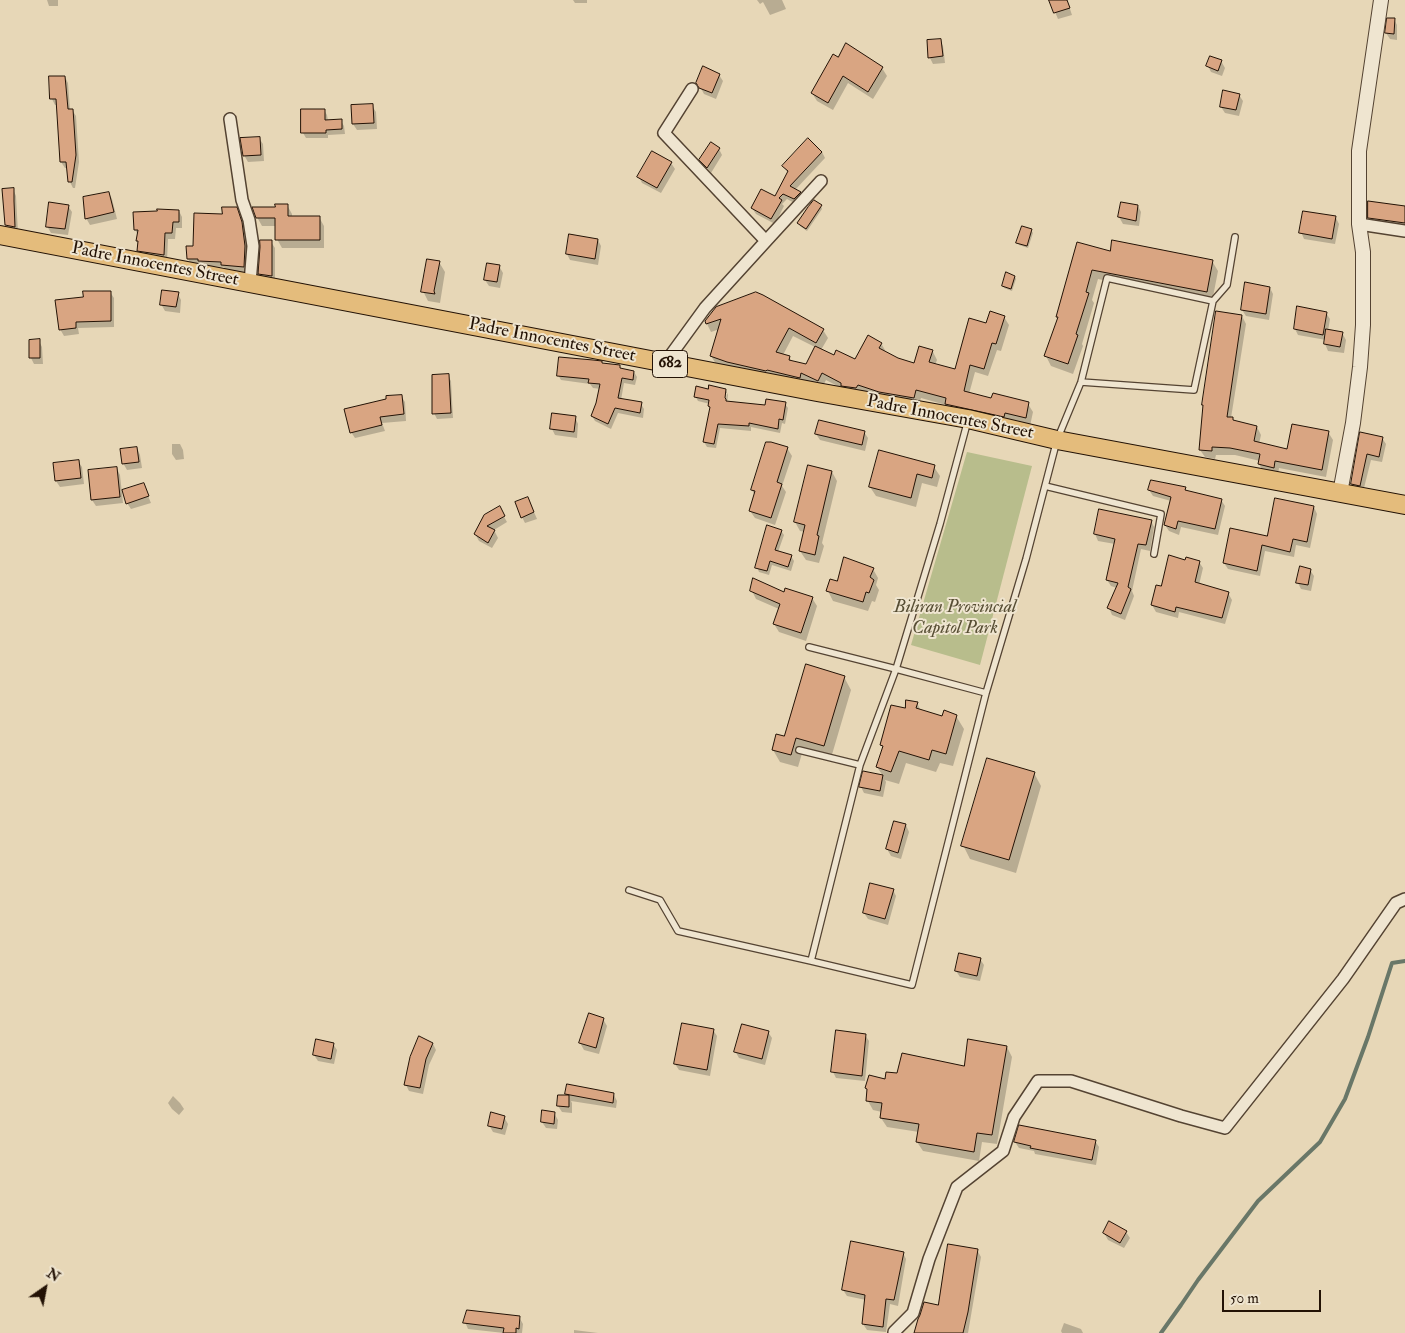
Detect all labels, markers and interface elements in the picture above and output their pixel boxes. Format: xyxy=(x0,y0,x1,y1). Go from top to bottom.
street label: Padre Innocentes Street xyxy=(70,238,240,292)
street label: Padre Innocentes Street xyxy=(467,314,637,368)
road number: 682 xyxy=(652,350,688,378)
street label: Padre Innocentes Street xyxy=(865,391,1035,445)
park label: Biliran Provincial Capitol Park xyxy=(894,597,1016,640)
north arrow xyxy=(20,1263,70,1313)
text: N xyxy=(44,1264,63,1286)
scale bar xyxy=(1225,1280,1324,1312)
text: 50 m xyxy=(1230,1289,1259,1308)

